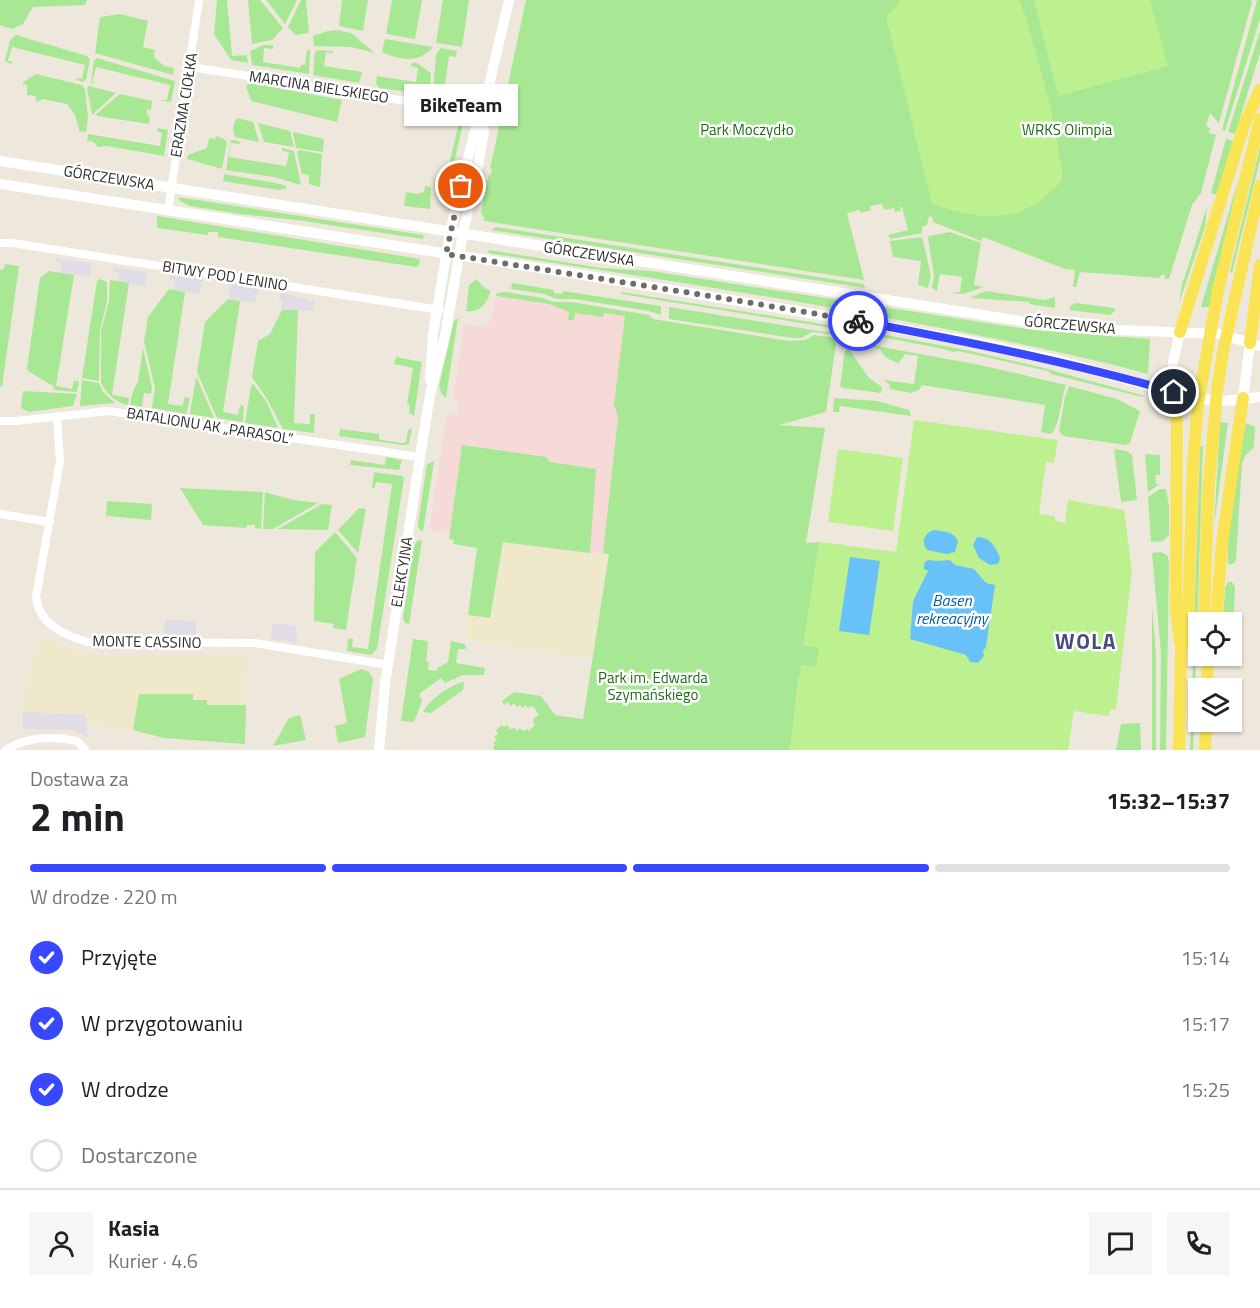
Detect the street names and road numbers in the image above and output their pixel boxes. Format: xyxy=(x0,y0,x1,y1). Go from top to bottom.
street label: ERAZMA CIOŁKA xyxy=(164,51,203,159)
street label: MARCINA BIELSKIEGO xyxy=(248,64,391,109)
street label: GÓRCZEWSKA xyxy=(62,159,156,196)
street label: GÓRCZEWSKA xyxy=(542,235,636,272)
street label: BITWY POD LENINO xyxy=(161,254,289,297)
street label: GÓRCZEWSKA xyxy=(1023,309,1117,340)
street label: BATALIONU AK „PARASOL” xyxy=(125,401,295,450)
street label: ELEKCYJNA xyxy=(385,535,418,609)
street label: MONTE CASSINO xyxy=(92,629,202,654)

